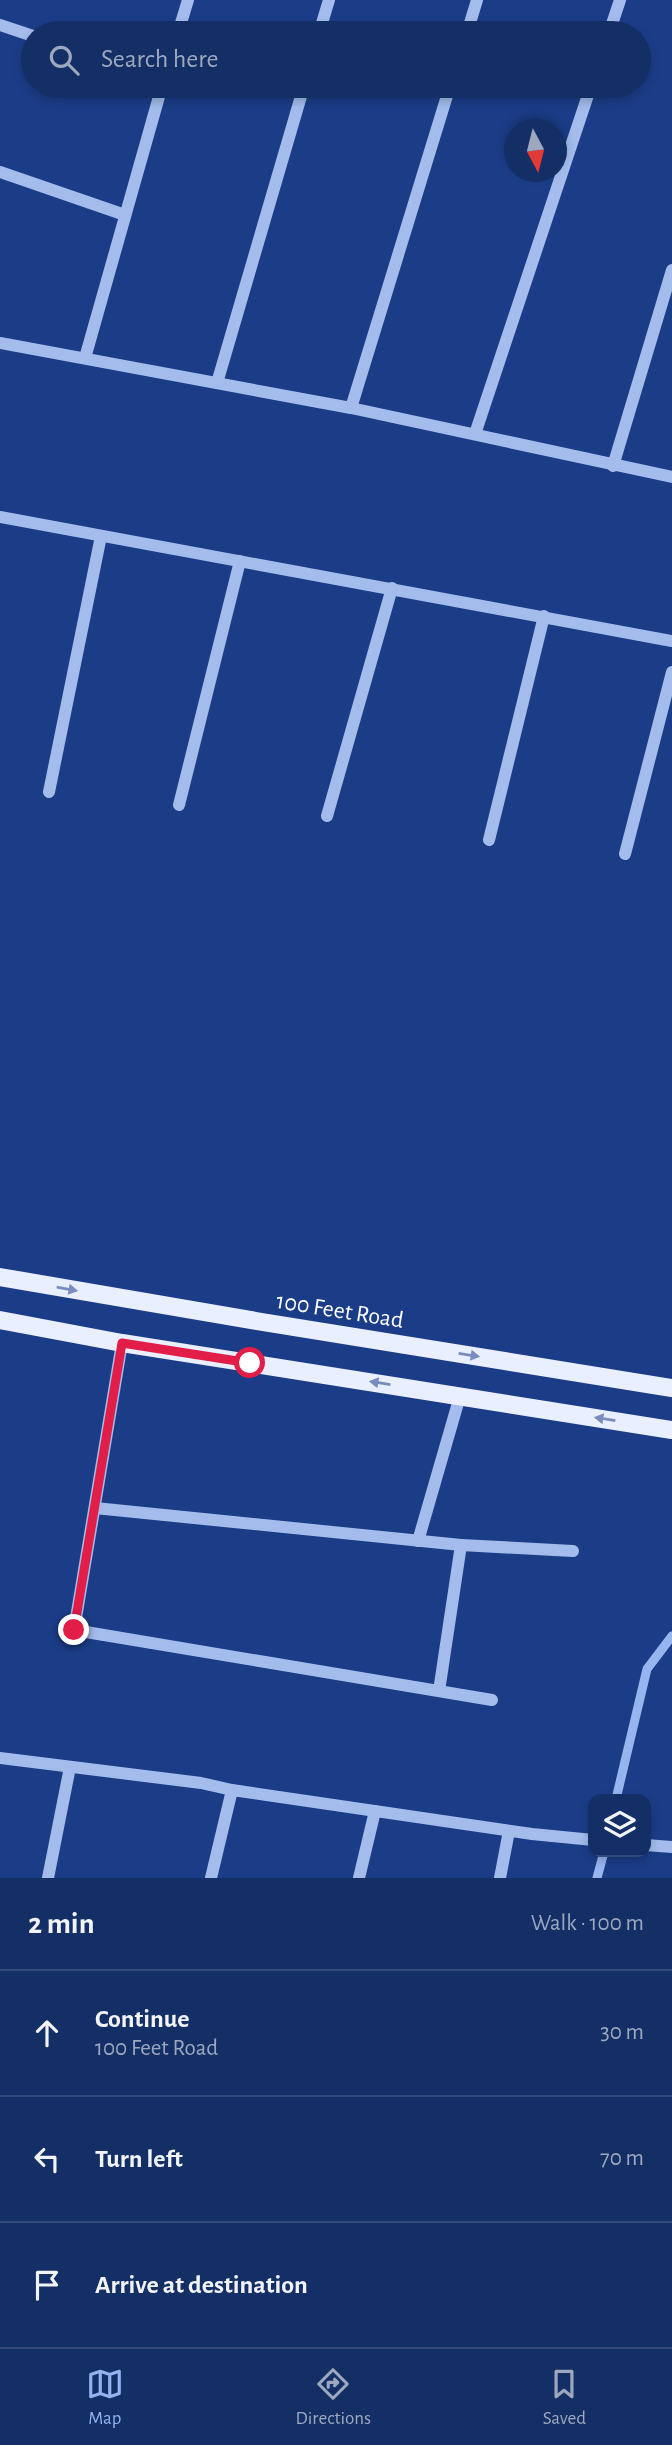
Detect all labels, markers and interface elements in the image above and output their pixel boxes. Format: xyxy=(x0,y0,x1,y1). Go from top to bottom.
search box xyxy=(21,21,651,98)
icon: search xyxy=(45,41,83,79)
text: Search here xyxy=(101,46,219,72)
north arrow xyxy=(504,119,567,182)
one-way arrow xyxy=(56,1283,78,1294)
street label: 100 Feet Road xyxy=(274,1289,405,1333)
route start xyxy=(234,1347,265,1378)
one-way arrow xyxy=(458,1350,480,1361)
one-way arrow xyxy=(369,1377,391,1388)
one-way arrow xyxy=(594,1413,616,1424)
route end xyxy=(58,1614,89,1645)
map controls xyxy=(588,1794,651,1857)
button: layers xyxy=(588,1794,651,1857)
text: 2 min xyxy=(28,1909,95,1939)
text: Walk · 100 m xyxy=(531,1912,644,1935)
text: Continue xyxy=(95,2006,190,2032)
icon: ahead xyxy=(28,2014,66,2052)
text: 30 m xyxy=(600,2021,644,2044)
text: 100 Feet Road xyxy=(95,2037,218,2060)
icon: left xyxy=(28,2140,66,2178)
text: Turn left xyxy=(95,2146,183,2172)
text: 70 m xyxy=(600,2147,644,2170)
icon: arrive xyxy=(28,2266,66,2304)
text: Arrive at destination xyxy=(95,2272,308,2298)
tab: Map xyxy=(86,2365,124,2430)
tab: Directions xyxy=(295,2365,371,2430)
tab: Saved xyxy=(543,2365,586,2430)

